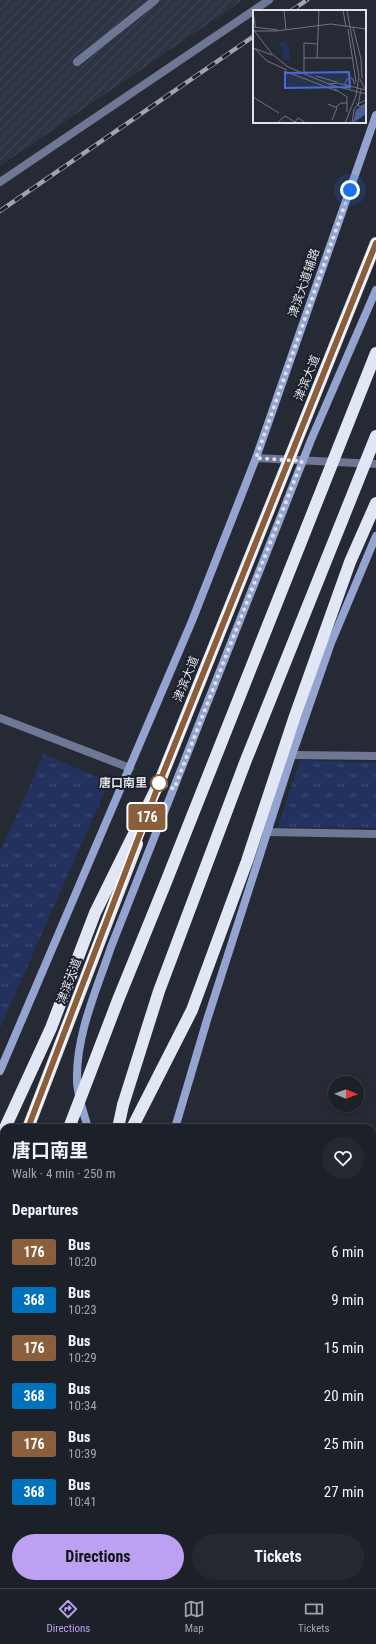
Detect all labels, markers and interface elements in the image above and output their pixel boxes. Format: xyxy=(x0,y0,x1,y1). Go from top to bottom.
inset map xyxy=(253,10,366,123)
your location xyxy=(340,180,360,200)
street label: 津滨大道辅路 xyxy=(286,247,322,319)
street label: 津滨大道 xyxy=(292,353,322,403)
street label: 津滨大道 xyxy=(171,654,201,704)
marker: 唐口南里 xyxy=(150,774,168,792)
place label: 唐口南里 xyxy=(99,776,147,790)
line badge: 176 xyxy=(124,804,170,830)
text: 176 xyxy=(136,809,158,825)
street label: 津滨大道 xyxy=(54,956,84,1006)
north arrow xyxy=(328,1076,364,1112)
map controls xyxy=(328,1076,364,1112)
button: heart xyxy=(322,1137,364,1179)
text: 唐口南里 xyxy=(12,1139,88,1162)
text: Walk · 4 min · 250 m xyxy=(12,1166,116,1181)
text: Departures xyxy=(12,1201,78,1219)
text: Bus xyxy=(68,1236,91,1254)
text: 6 min xyxy=(331,1243,364,1261)
text: 176 xyxy=(23,1244,45,1260)
text: 10:20 xyxy=(68,1254,97,1269)
text: Bus xyxy=(68,1284,91,1302)
text: 9 min xyxy=(331,1291,364,1309)
text: 368 xyxy=(23,1292,45,1308)
text: 10:23 xyxy=(68,1302,97,1317)
text: Bus xyxy=(68,1332,91,1350)
text: 15 min xyxy=(324,1339,364,1357)
text: 176 xyxy=(23,1340,45,1356)
text: 10:29 xyxy=(68,1350,97,1365)
text: Bus xyxy=(68,1380,91,1398)
text: 20 min xyxy=(324,1387,364,1405)
text: 368 xyxy=(23,1388,45,1404)
text: 10:34 xyxy=(68,1398,97,1413)
text: Bus xyxy=(68,1428,91,1446)
text: 25 min xyxy=(324,1435,364,1453)
text: 176 xyxy=(23,1436,45,1452)
text: 10:39 xyxy=(68,1446,97,1461)
text: Bus xyxy=(68,1476,91,1494)
text: 27 min xyxy=(324,1483,364,1501)
text: 368 xyxy=(23,1484,45,1500)
text: 10:41 xyxy=(68,1494,97,1509)
button: Directions xyxy=(12,1534,184,1580)
button: Tickets xyxy=(192,1534,364,1580)
tab: Directions xyxy=(46,1598,90,1635)
tab: Map xyxy=(183,1598,205,1635)
tab: Tickets xyxy=(298,1598,330,1635)

